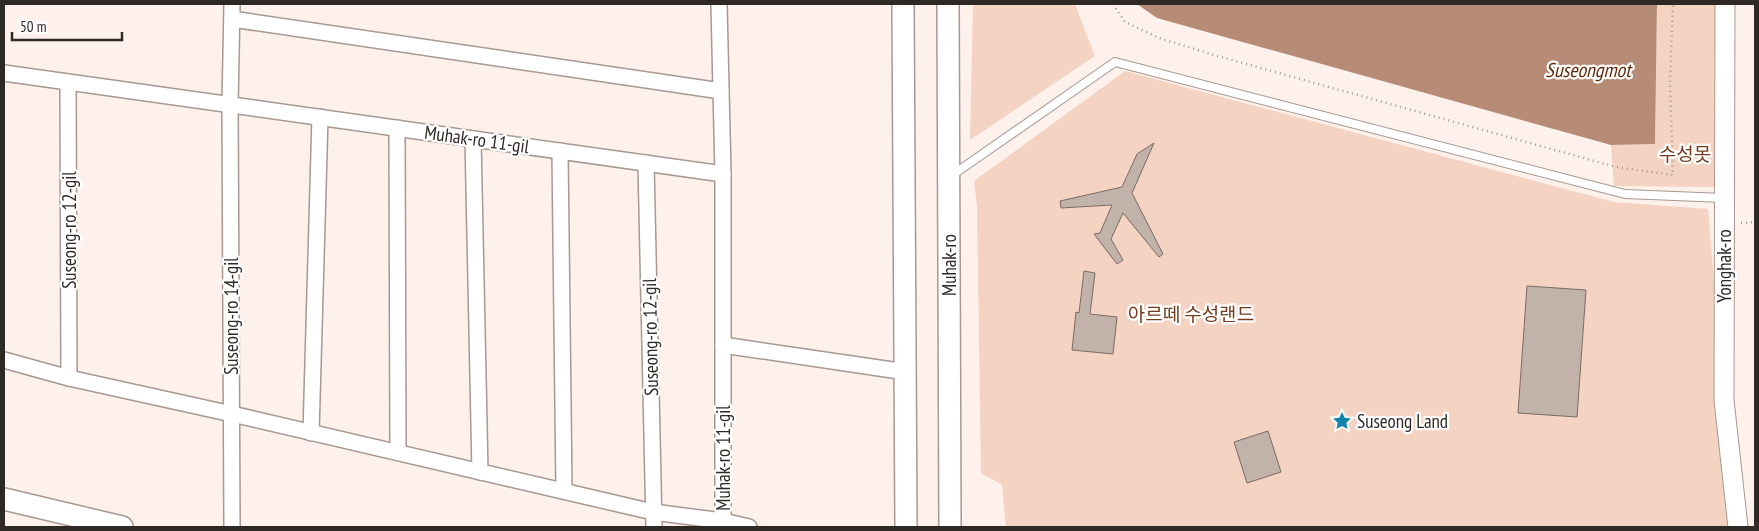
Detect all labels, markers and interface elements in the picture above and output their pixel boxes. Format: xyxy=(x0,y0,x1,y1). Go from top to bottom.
scale bar xyxy=(12,10,122,42)
text: 50 m xyxy=(20,17,46,36)
water label: Suseongmot xyxy=(1545,57,1633,83)
street label: Muhak-ro 11-gil xyxy=(423,120,531,158)
park label: 수성못 xyxy=(1659,142,1711,166)
street label: Suseong-ro 12-gil xyxy=(57,171,81,289)
street label: Yonghak-ro xyxy=(1712,229,1736,303)
street label: Muhak-ro xyxy=(937,234,961,296)
street label: Suseong-ro 14-gil xyxy=(219,257,243,375)
street label: Suseong-ro 12-gil xyxy=(637,277,663,396)
park label: 아르떼 수성랜드 xyxy=(1128,302,1254,326)
street label: Muhak-ro 11-gil xyxy=(711,405,735,511)
place label: Suseong Land xyxy=(1357,409,1448,433)
place icon: Suseong Land xyxy=(1331,410,1353,432)

